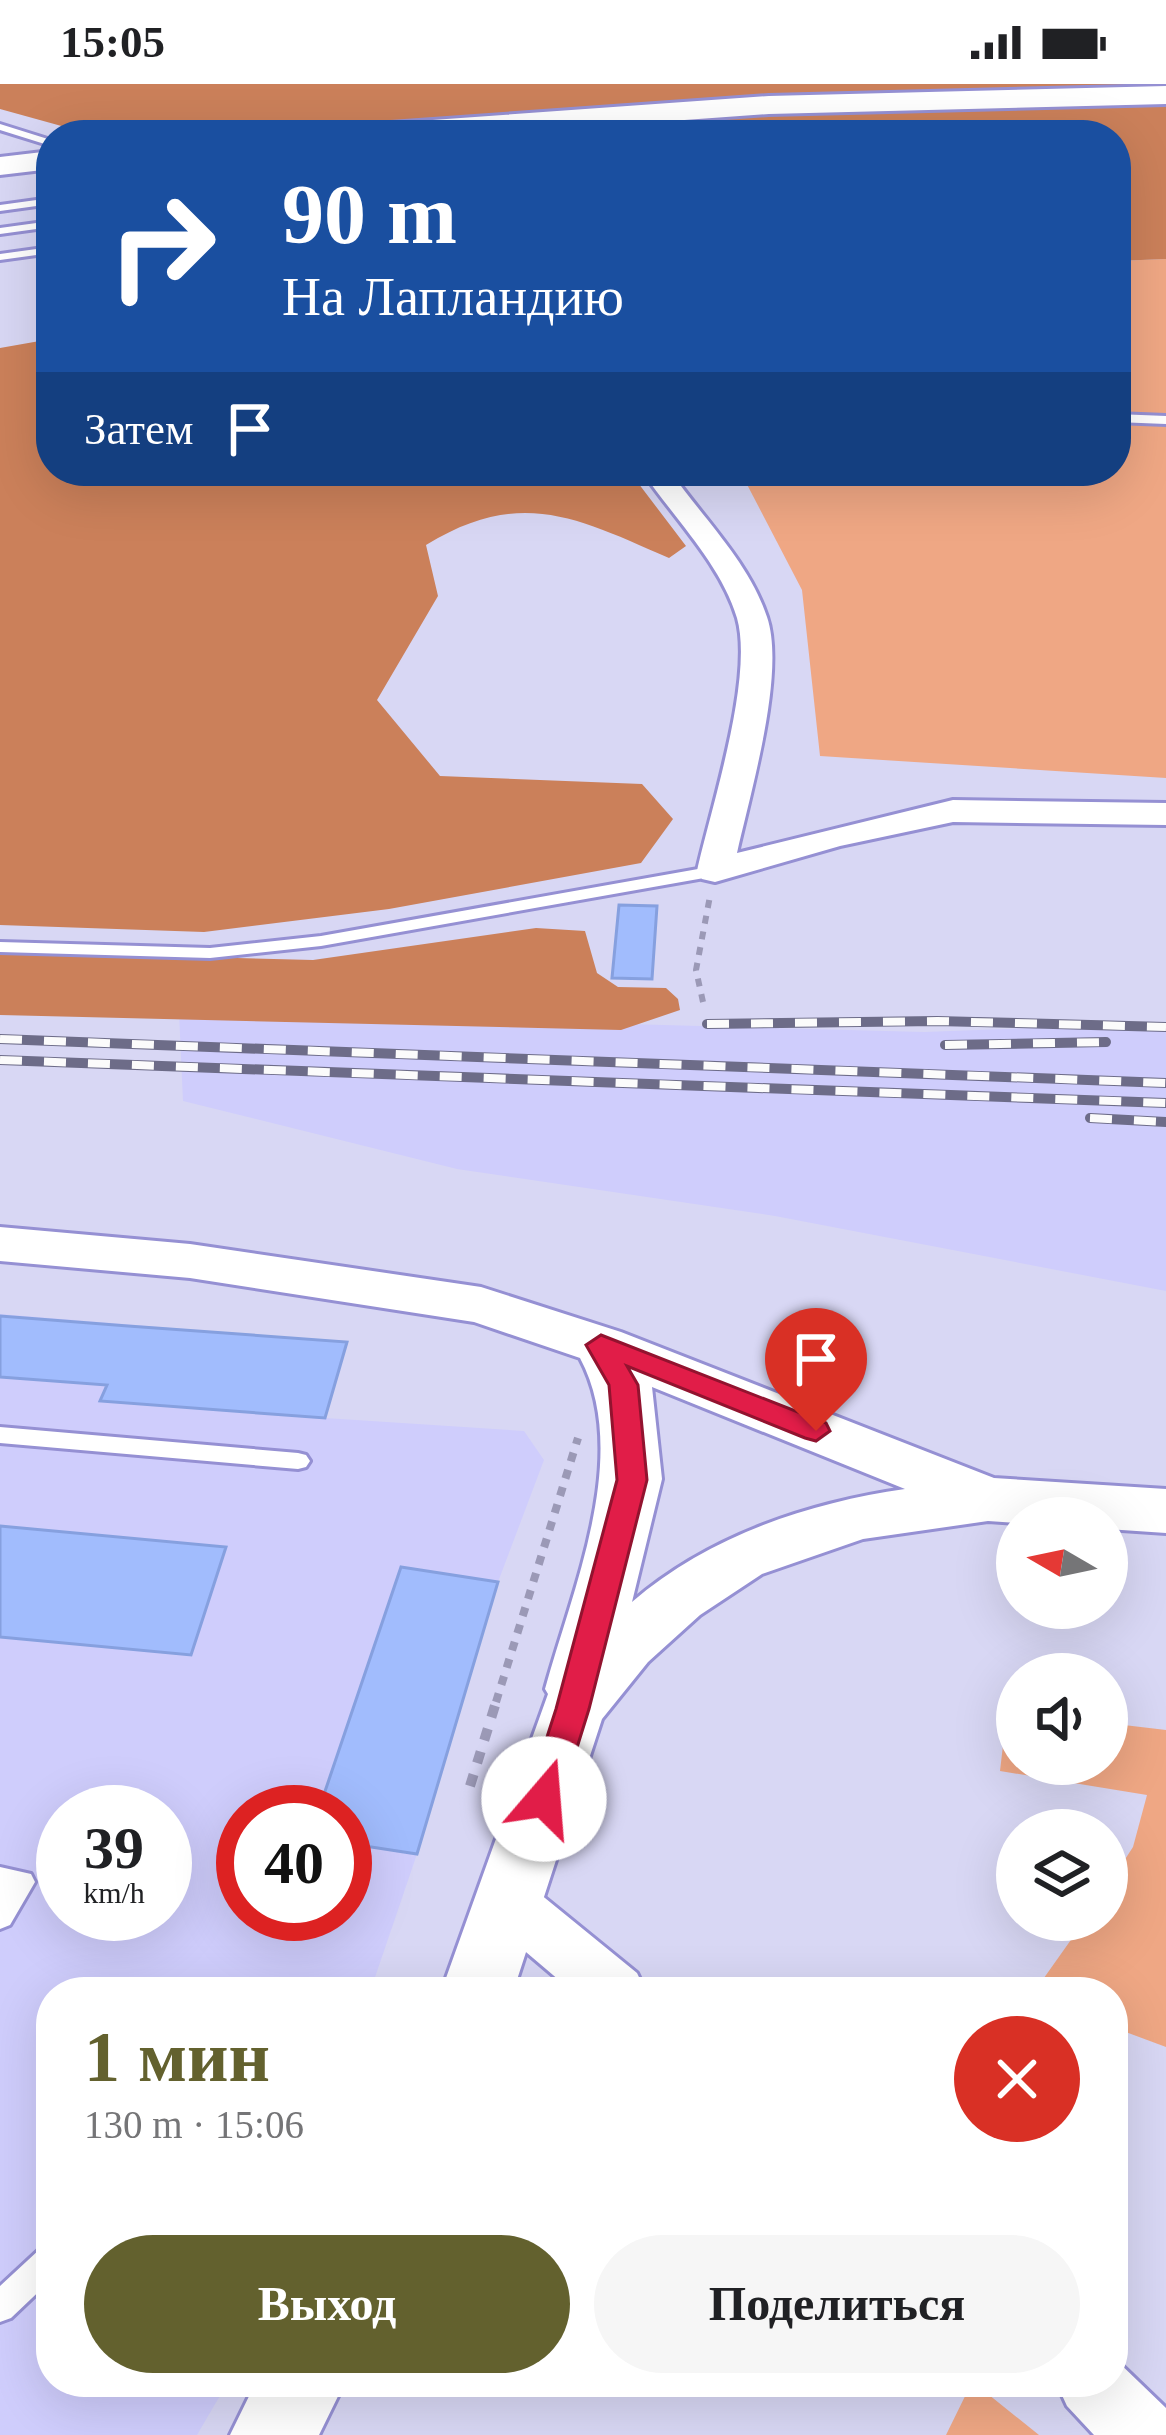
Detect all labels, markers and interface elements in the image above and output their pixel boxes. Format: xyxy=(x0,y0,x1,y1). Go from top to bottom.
text: 15:05 xyxy=(60,17,165,67)
icon: right xyxy=(84,168,240,324)
text: 90 m xyxy=(282,168,457,261)
text: На Лапландию xyxy=(282,267,624,327)
icon: arrive xyxy=(217,396,283,462)
text: Затем xyxy=(84,404,193,454)
pin xyxy=(765,1308,867,1431)
icon: arrive xyxy=(783,1326,849,1392)
north arrow xyxy=(996,1497,1128,1629)
map controls xyxy=(996,1497,1128,1941)
button: sound xyxy=(996,1653,1128,1785)
position arrow xyxy=(481,1736,607,1862)
speed limit sign: 40 xyxy=(216,1785,372,1941)
button: layers xyxy=(996,1809,1128,1941)
text: 39 xyxy=(84,1815,144,1881)
text: km/h xyxy=(83,1876,145,1909)
button: close xyxy=(954,2016,1080,2142)
text: 1 мин xyxy=(84,2017,270,2097)
text: 130 m · 15:06 xyxy=(84,2103,304,2146)
button: Выход xyxy=(84,2235,570,2373)
button: Поделиться xyxy=(594,2235,1080,2373)

